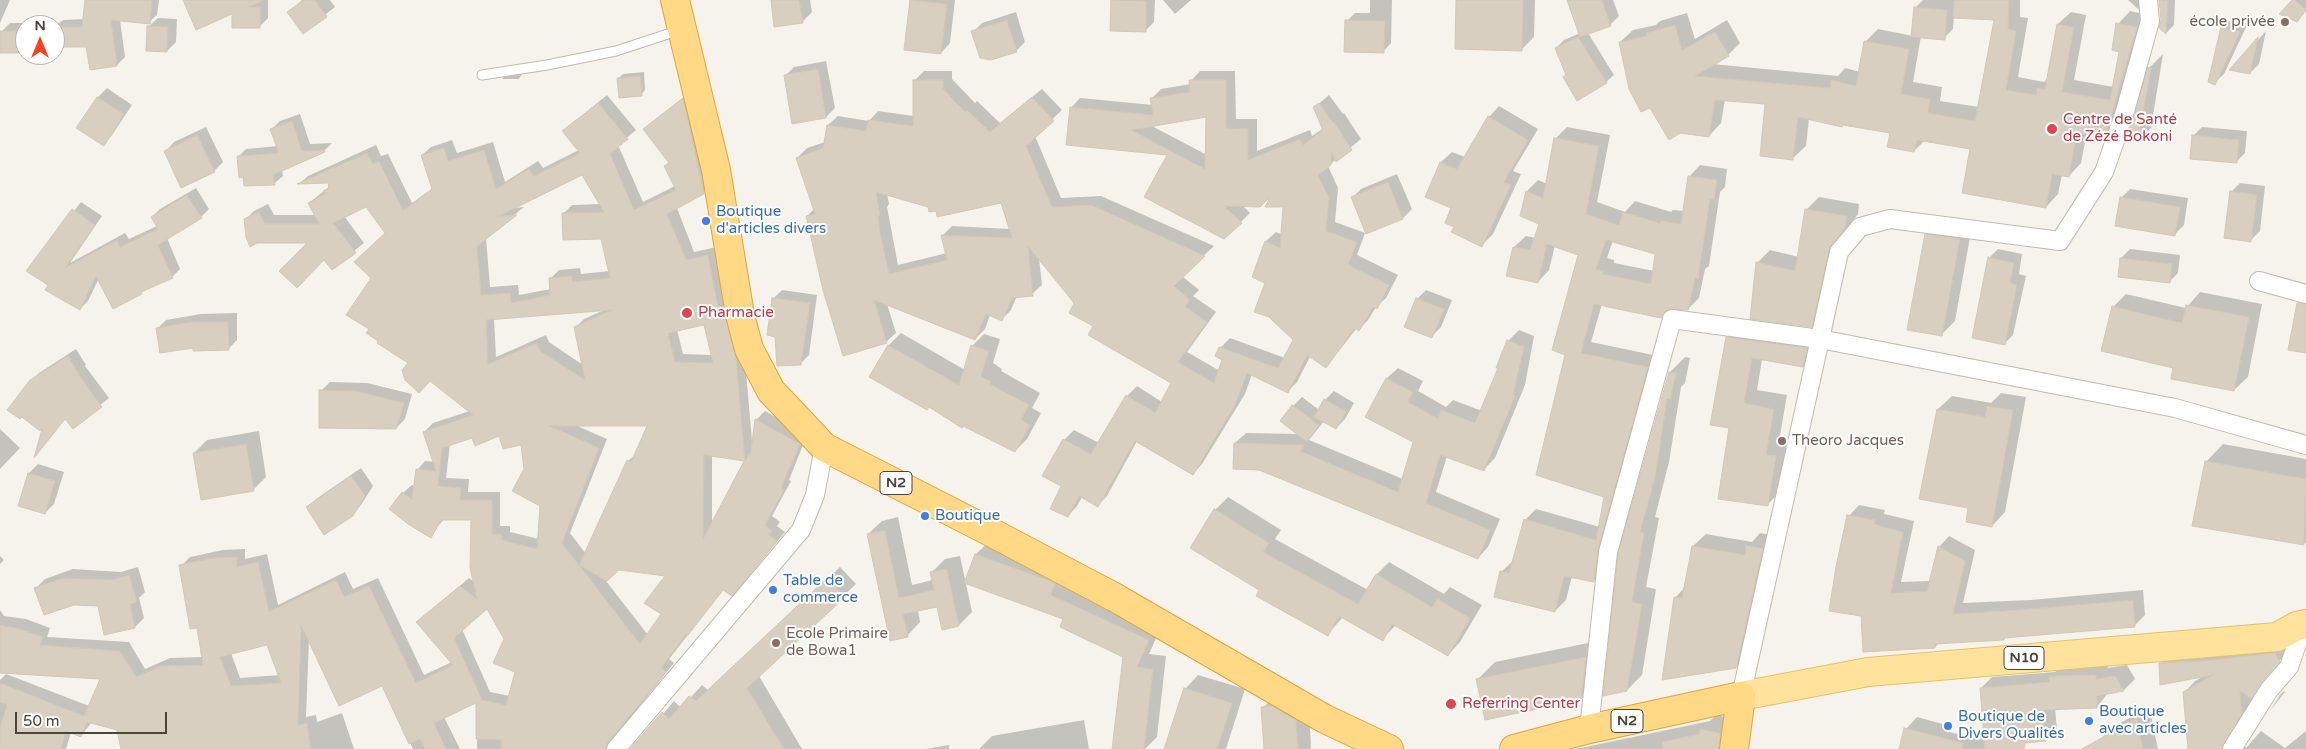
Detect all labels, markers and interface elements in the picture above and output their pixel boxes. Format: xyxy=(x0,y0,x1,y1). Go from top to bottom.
place label: école privée xyxy=(2190,13,2275,31)
north arrow xyxy=(15,15,65,65)
marker: école privée xyxy=(2279,16,2291,28)
text: N xyxy=(34,17,46,34)
place label: Centre de Santé de Zézé Bokoni xyxy=(2063,111,2177,146)
marker: Centre de Santé de Zézé Bokoni xyxy=(2045,122,2059,136)
place label: Boutique d'articles divers xyxy=(716,203,826,238)
marker: Boutique d'articles divers xyxy=(700,215,712,227)
place label: Pharmacie xyxy=(698,304,774,322)
marker: Pharmacie xyxy=(680,306,694,320)
place label: Theoro Jacques xyxy=(1792,432,1904,450)
marker: Theoro Jacques xyxy=(1776,435,1788,447)
road number: N2 xyxy=(880,472,912,494)
place label: Boutique xyxy=(935,507,1000,525)
marker: Boutique xyxy=(919,510,931,522)
place label: Table de commerce xyxy=(783,572,858,607)
marker: Table de commerce xyxy=(767,584,779,596)
place label: Ecole Primaire de Bowa1 xyxy=(786,625,888,660)
marker: Ecole Primaire de Bowa1 xyxy=(770,637,782,649)
road number: N10 xyxy=(2004,646,2044,670)
place label: Referring Center xyxy=(1462,695,1580,713)
marker: Referring Center xyxy=(1444,697,1458,711)
scale bar xyxy=(18,702,170,734)
place label: Boutique avec articles xyxy=(2099,703,2187,738)
place label: Boutique de Divers Qualités xyxy=(1958,708,2064,743)
road number: N2 xyxy=(1611,709,1643,732)
text: 50 m xyxy=(23,712,60,730)
marker: Boutique avec articles xyxy=(2083,715,2095,727)
marker: Boutique de Divers Qualités xyxy=(1942,720,1954,732)

